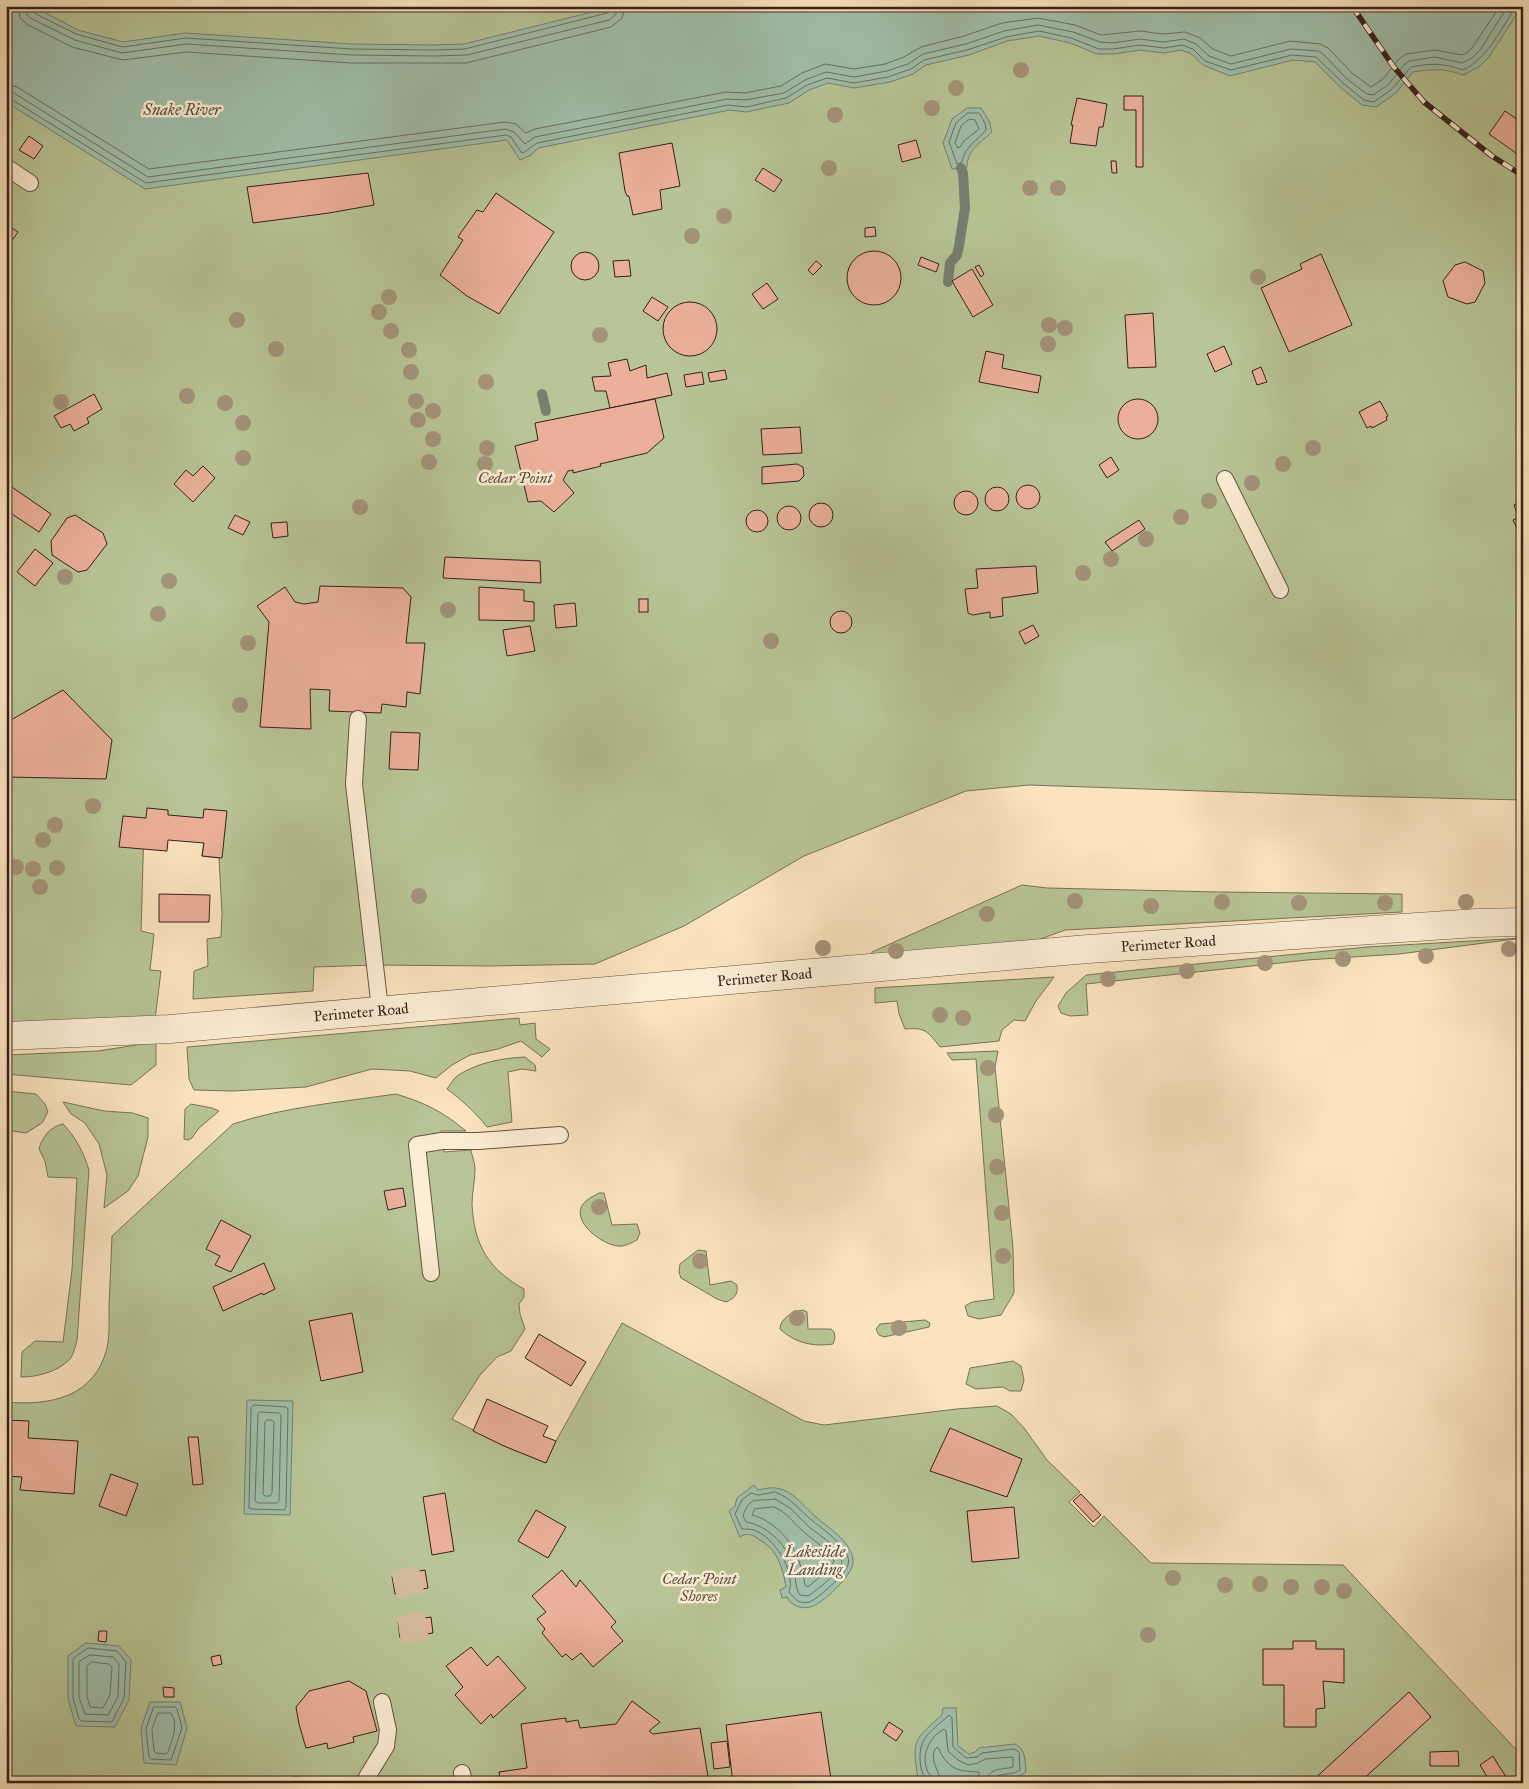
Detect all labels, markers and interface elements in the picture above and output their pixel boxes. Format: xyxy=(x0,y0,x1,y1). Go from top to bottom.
water label: Snake River xyxy=(142,100,222,119)
park label: Cedar Point xyxy=(478,469,553,487)
street label: Perimeter Road xyxy=(1120,931,1217,956)
street label: Perimeter Road xyxy=(716,964,813,990)
street label: Perimeter Road xyxy=(313,999,410,1025)
water label: Lakeslide Landing xyxy=(784,1542,846,1579)
park label: Cedar Point Shores xyxy=(662,1570,737,1605)

